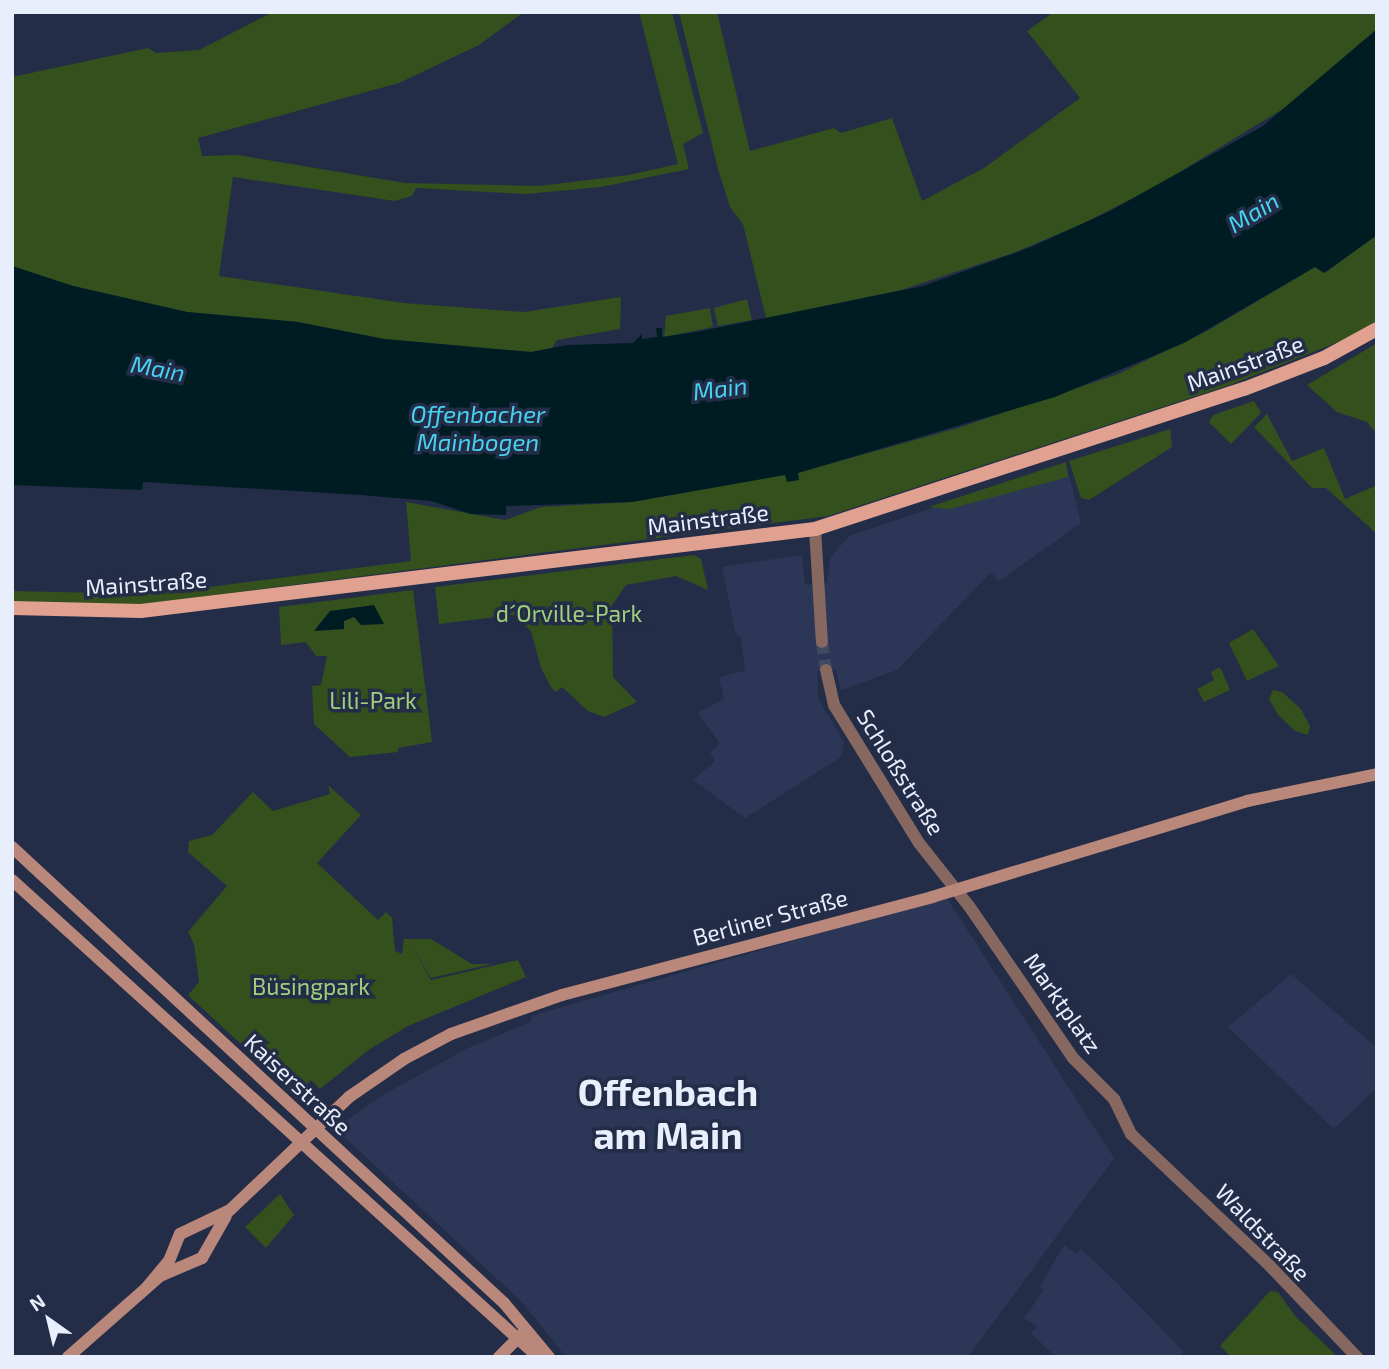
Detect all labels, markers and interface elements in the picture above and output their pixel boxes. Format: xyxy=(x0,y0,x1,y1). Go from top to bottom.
water label: Main xyxy=(1222,186,1284,238)
street label: Mainstraße xyxy=(1183,329,1307,397)
water label: Main xyxy=(129,349,187,387)
water label: Main xyxy=(691,370,749,406)
water label: Offenbacher Mainbogen xyxy=(410,400,546,456)
street label: Mainstraße xyxy=(646,498,770,540)
street label: Mainstraße xyxy=(84,565,208,601)
park label: d´Orville-Park xyxy=(496,599,642,627)
park label: Lili-Park xyxy=(329,686,417,714)
street label: Schloßstraße xyxy=(851,704,951,840)
street label: Berliner Straße xyxy=(689,883,851,951)
street label: Marktplatz xyxy=(1018,948,1108,1058)
park label: Büsingpark xyxy=(252,972,370,1000)
street label: Kaiserstraße xyxy=(239,1028,357,1140)
district label: Offenbach am Main xyxy=(578,1070,758,1157)
street label: Waldstraße xyxy=(1210,1178,1316,1286)
north arrow xyxy=(14,1285,84,1355)
text: N xyxy=(25,1289,49,1316)

